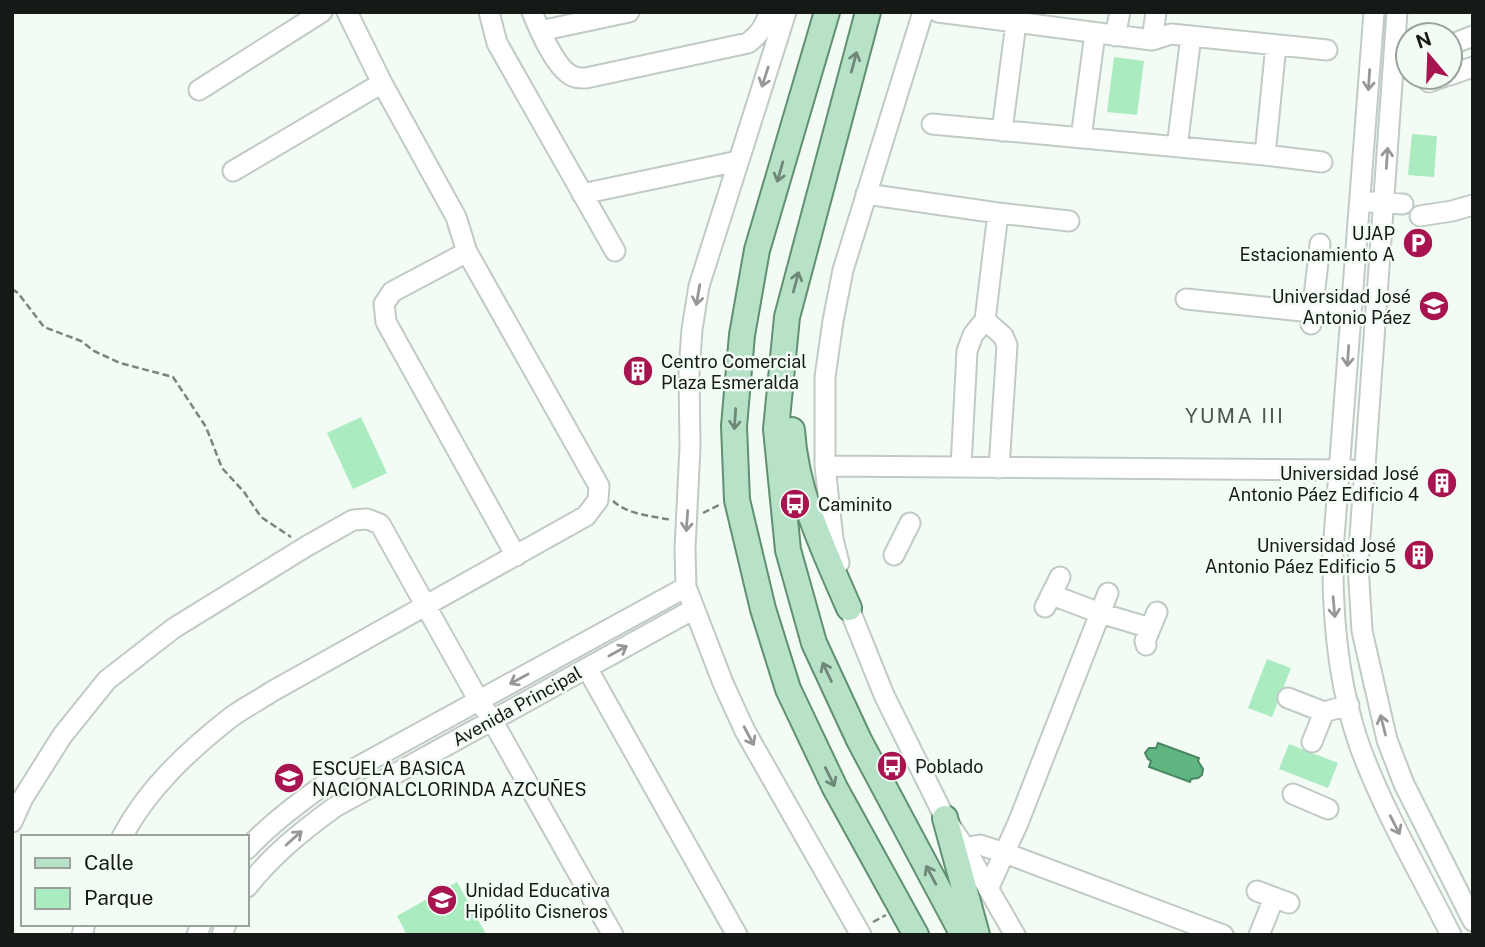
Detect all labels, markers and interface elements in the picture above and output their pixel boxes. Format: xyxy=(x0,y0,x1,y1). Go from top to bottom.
north arrow xyxy=(1394,21,1464,91)
text: N xyxy=(1413,27,1434,53)
one-way arrow xyxy=(849,51,862,73)
one-way arrow xyxy=(758,66,771,88)
one-way arrow xyxy=(1362,69,1375,91)
one-way arrow xyxy=(1380,147,1393,170)
one-way arrow xyxy=(772,160,785,182)
place label: UJAP Estacionamiento A xyxy=(1239,223,1395,265)
parking icon: UJAP Estacionamiento A xyxy=(1401,226,1435,260)
one-way arrow xyxy=(790,271,803,294)
one-way arrow xyxy=(691,283,704,306)
place label: Universidad José Antonio Páez xyxy=(1272,286,1411,328)
school or university icon: Universidad José Antonio Páez xyxy=(1417,289,1451,323)
one-way arrow xyxy=(1341,344,1354,367)
place label: Centro Comercial Plaza Esmeralda xyxy=(661,351,807,393)
building icon: Centro Comercial Plaza Esmeralda xyxy=(621,354,655,388)
district label: YUMA III xyxy=(1185,403,1285,428)
one-way arrow xyxy=(728,407,741,430)
place label: Universidad José Antonio Páez Edificio 4 xyxy=(1228,463,1419,505)
building icon: Universidad José Antonio Páez Edificio 4 xyxy=(1425,466,1459,500)
bus stop icon: Caminito xyxy=(778,487,812,521)
place label: Caminito xyxy=(818,494,892,515)
one-way arrow xyxy=(680,510,693,533)
place label: Universidad José Antonio Páez Edificio 5 xyxy=(1205,535,1396,577)
building icon: Universidad José Antonio Páez Edificio 5 xyxy=(1402,538,1436,572)
one-way arrow xyxy=(1328,596,1341,618)
one-way arrow xyxy=(607,644,628,657)
street label: Avenida Principal xyxy=(449,662,585,750)
one-way arrow xyxy=(820,662,833,683)
one-way arrow xyxy=(510,672,530,686)
one-way arrow xyxy=(1376,714,1389,737)
one-way arrow xyxy=(742,725,756,746)
bus stop icon: Poblado xyxy=(875,749,909,783)
place label: Poblado xyxy=(915,756,983,777)
place label: ESCUELA BASICA NACIONALCLORINDA AZCUÑES xyxy=(312,758,587,800)
school or university icon: ESCUELA BASICA NACIONALCLORINDA AZCUÑES xyxy=(272,761,306,795)
one-way arrow xyxy=(823,766,837,787)
one-way arrow xyxy=(1388,814,1402,835)
one-way arrow xyxy=(285,830,303,846)
legend xyxy=(21,835,248,926)
text: Calle xyxy=(84,850,134,875)
one-way arrow xyxy=(924,865,938,885)
place label: Unidad Educativa Hipólito Cisneros xyxy=(465,880,610,922)
school or university icon: Unidad Educativa Hipólito Cisneros xyxy=(425,883,459,917)
text: Parque xyxy=(84,885,153,910)

